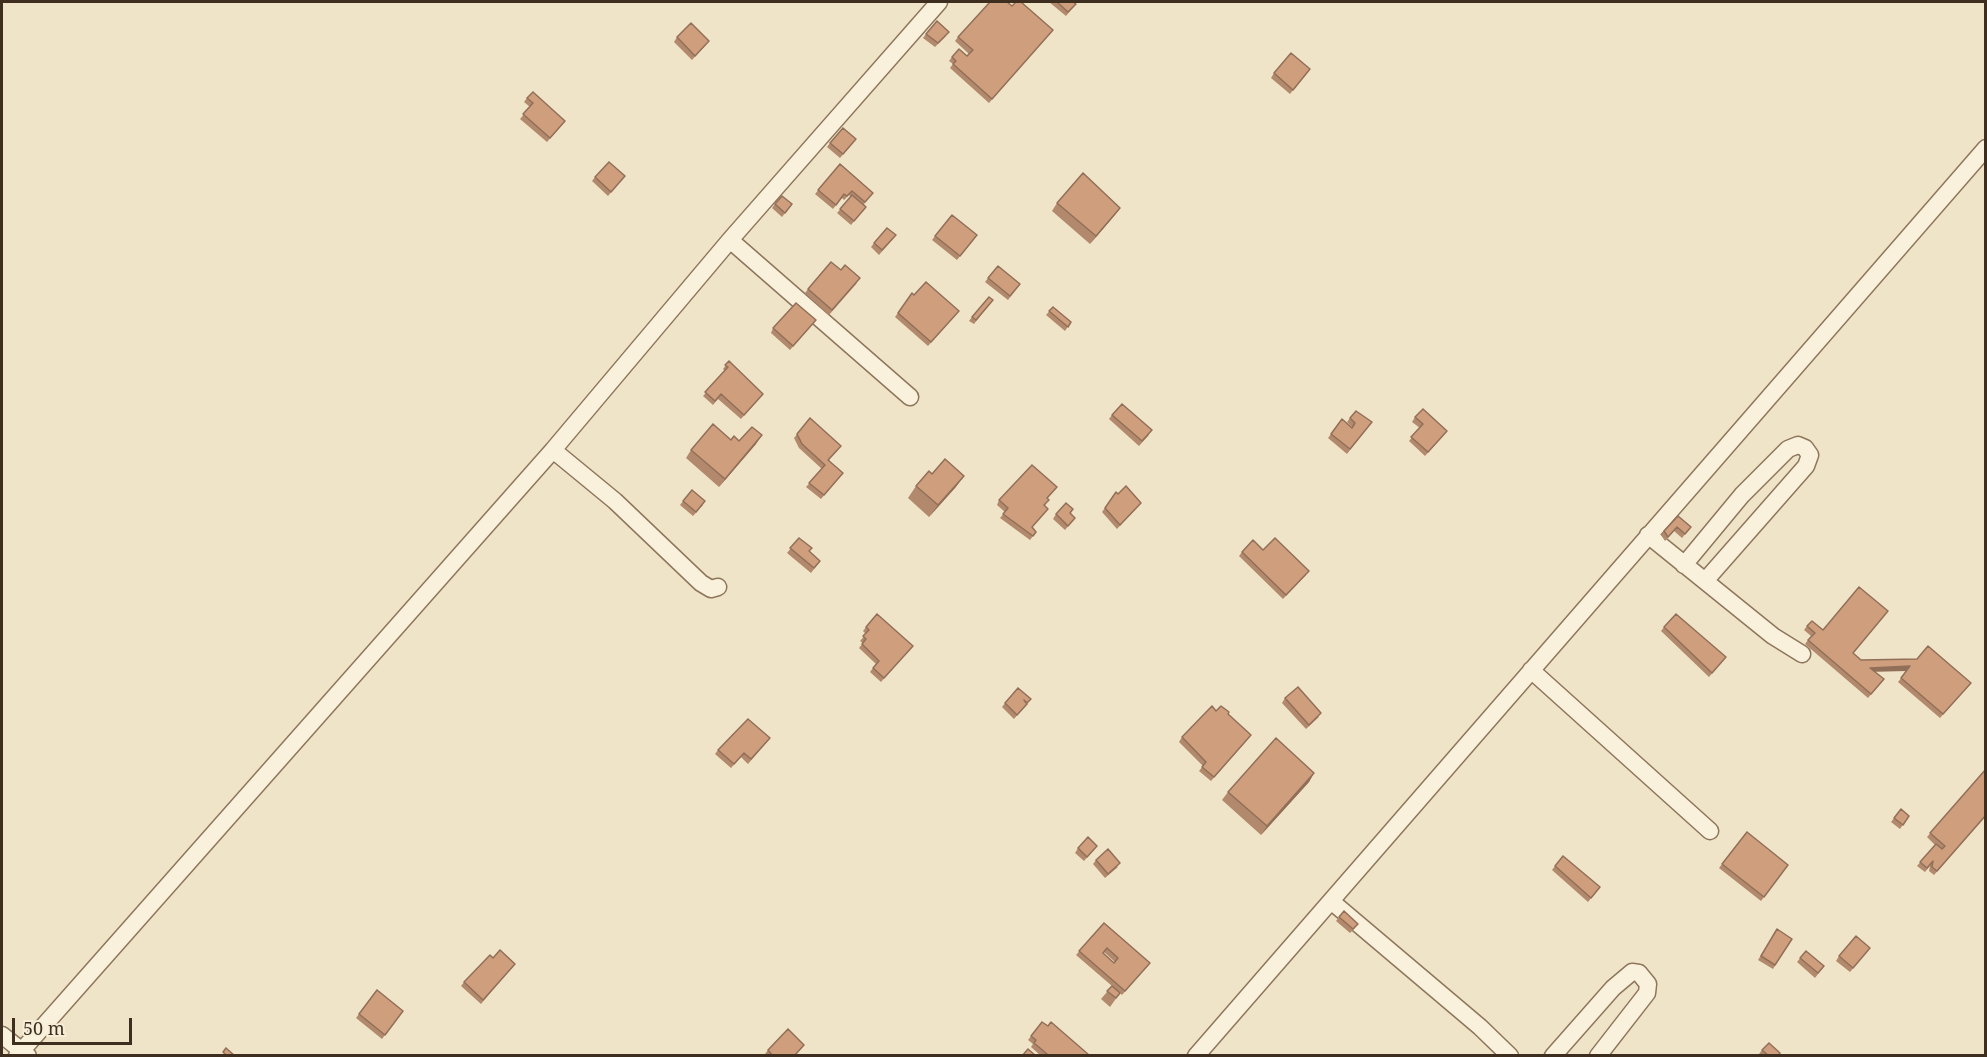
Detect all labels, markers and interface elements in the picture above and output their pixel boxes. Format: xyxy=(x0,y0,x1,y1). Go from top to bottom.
scale bar xyxy=(15,1006,135,1044)
text: 50 m xyxy=(23,1016,65,1040)

